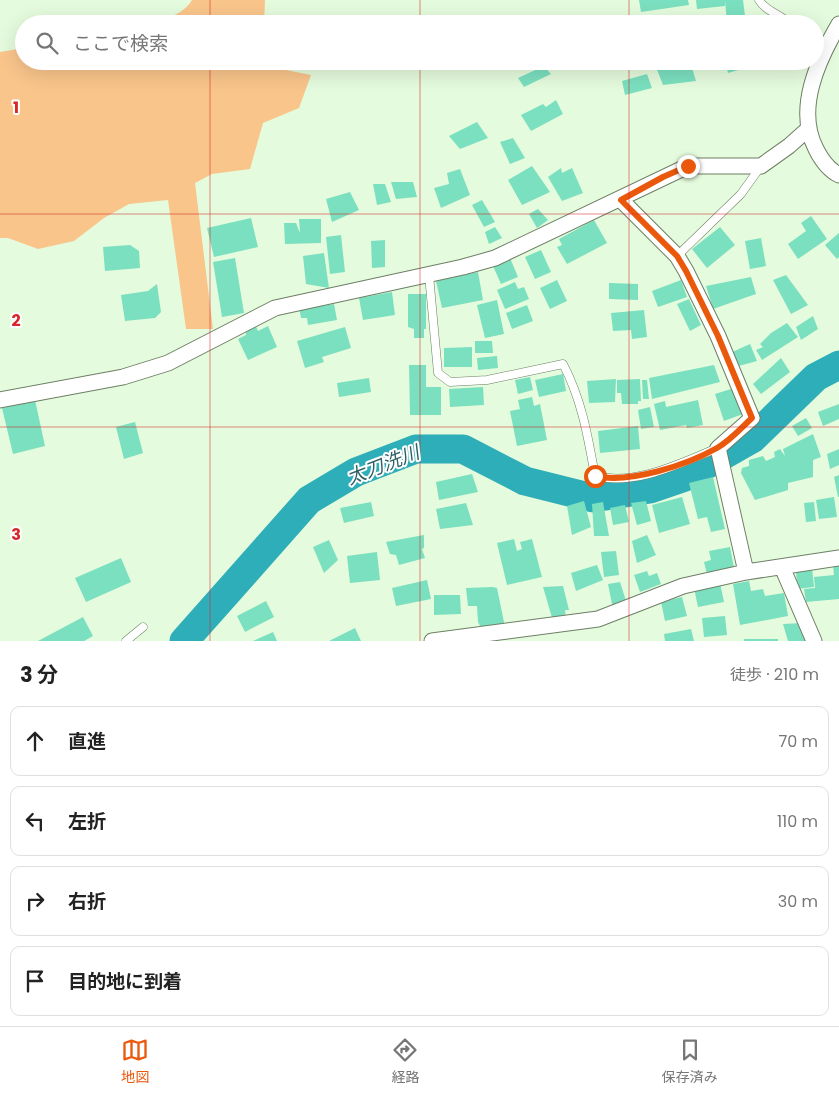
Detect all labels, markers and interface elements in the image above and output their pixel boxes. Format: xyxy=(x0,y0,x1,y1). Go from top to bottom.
search box xyxy=(15,15,824,70)
icon: search xyxy=(33,29,61,57)
text: ここで検索 xyxy=(73,30,168,57)
text: 1 xyxy=(13,96,19,119)
route end xyxy=(677,155,700,178)
text: 2 xyxy=(11,309,21,332)
water label: 太刀洗川 xyxy=(343,438,425,491)
route start xyxy=(584,465,607,488)
text: 3 xyxy=(11,523,21,546)
text: 3 分 xyxy=(20,660,58,689)
text: 徒歩 · 210 m xyxy=(730,663,819,686)
icon: ahead xyxy=(21,727,49,755)
text: 直進 xyxy=(68,728,106,755)
text: 70 m xyxy=(778,730,818,753)
icon: left xyxy=(21,807,49,835)
text: 左折 xyxy=(68,808,106,835)
text: 110 m xyxy=(777,810,818,833)
icon: right xyxy=(21,887,49,915)
text: 右折 xyxy=(68,888,106,915)
text: 30 m xyxy=(778,890,818,913)
icon: arrive xyxy=(21,967,49,995)
text: 目的地に到着 xyxy=(68,968,182,995)
tab: 地図 xyxy=(121,1036,149,1088)
tab: 経路 xyxy=(391,1036,419,1088)
tab: 保存済み xyxy=(662,1036,718,1088)

